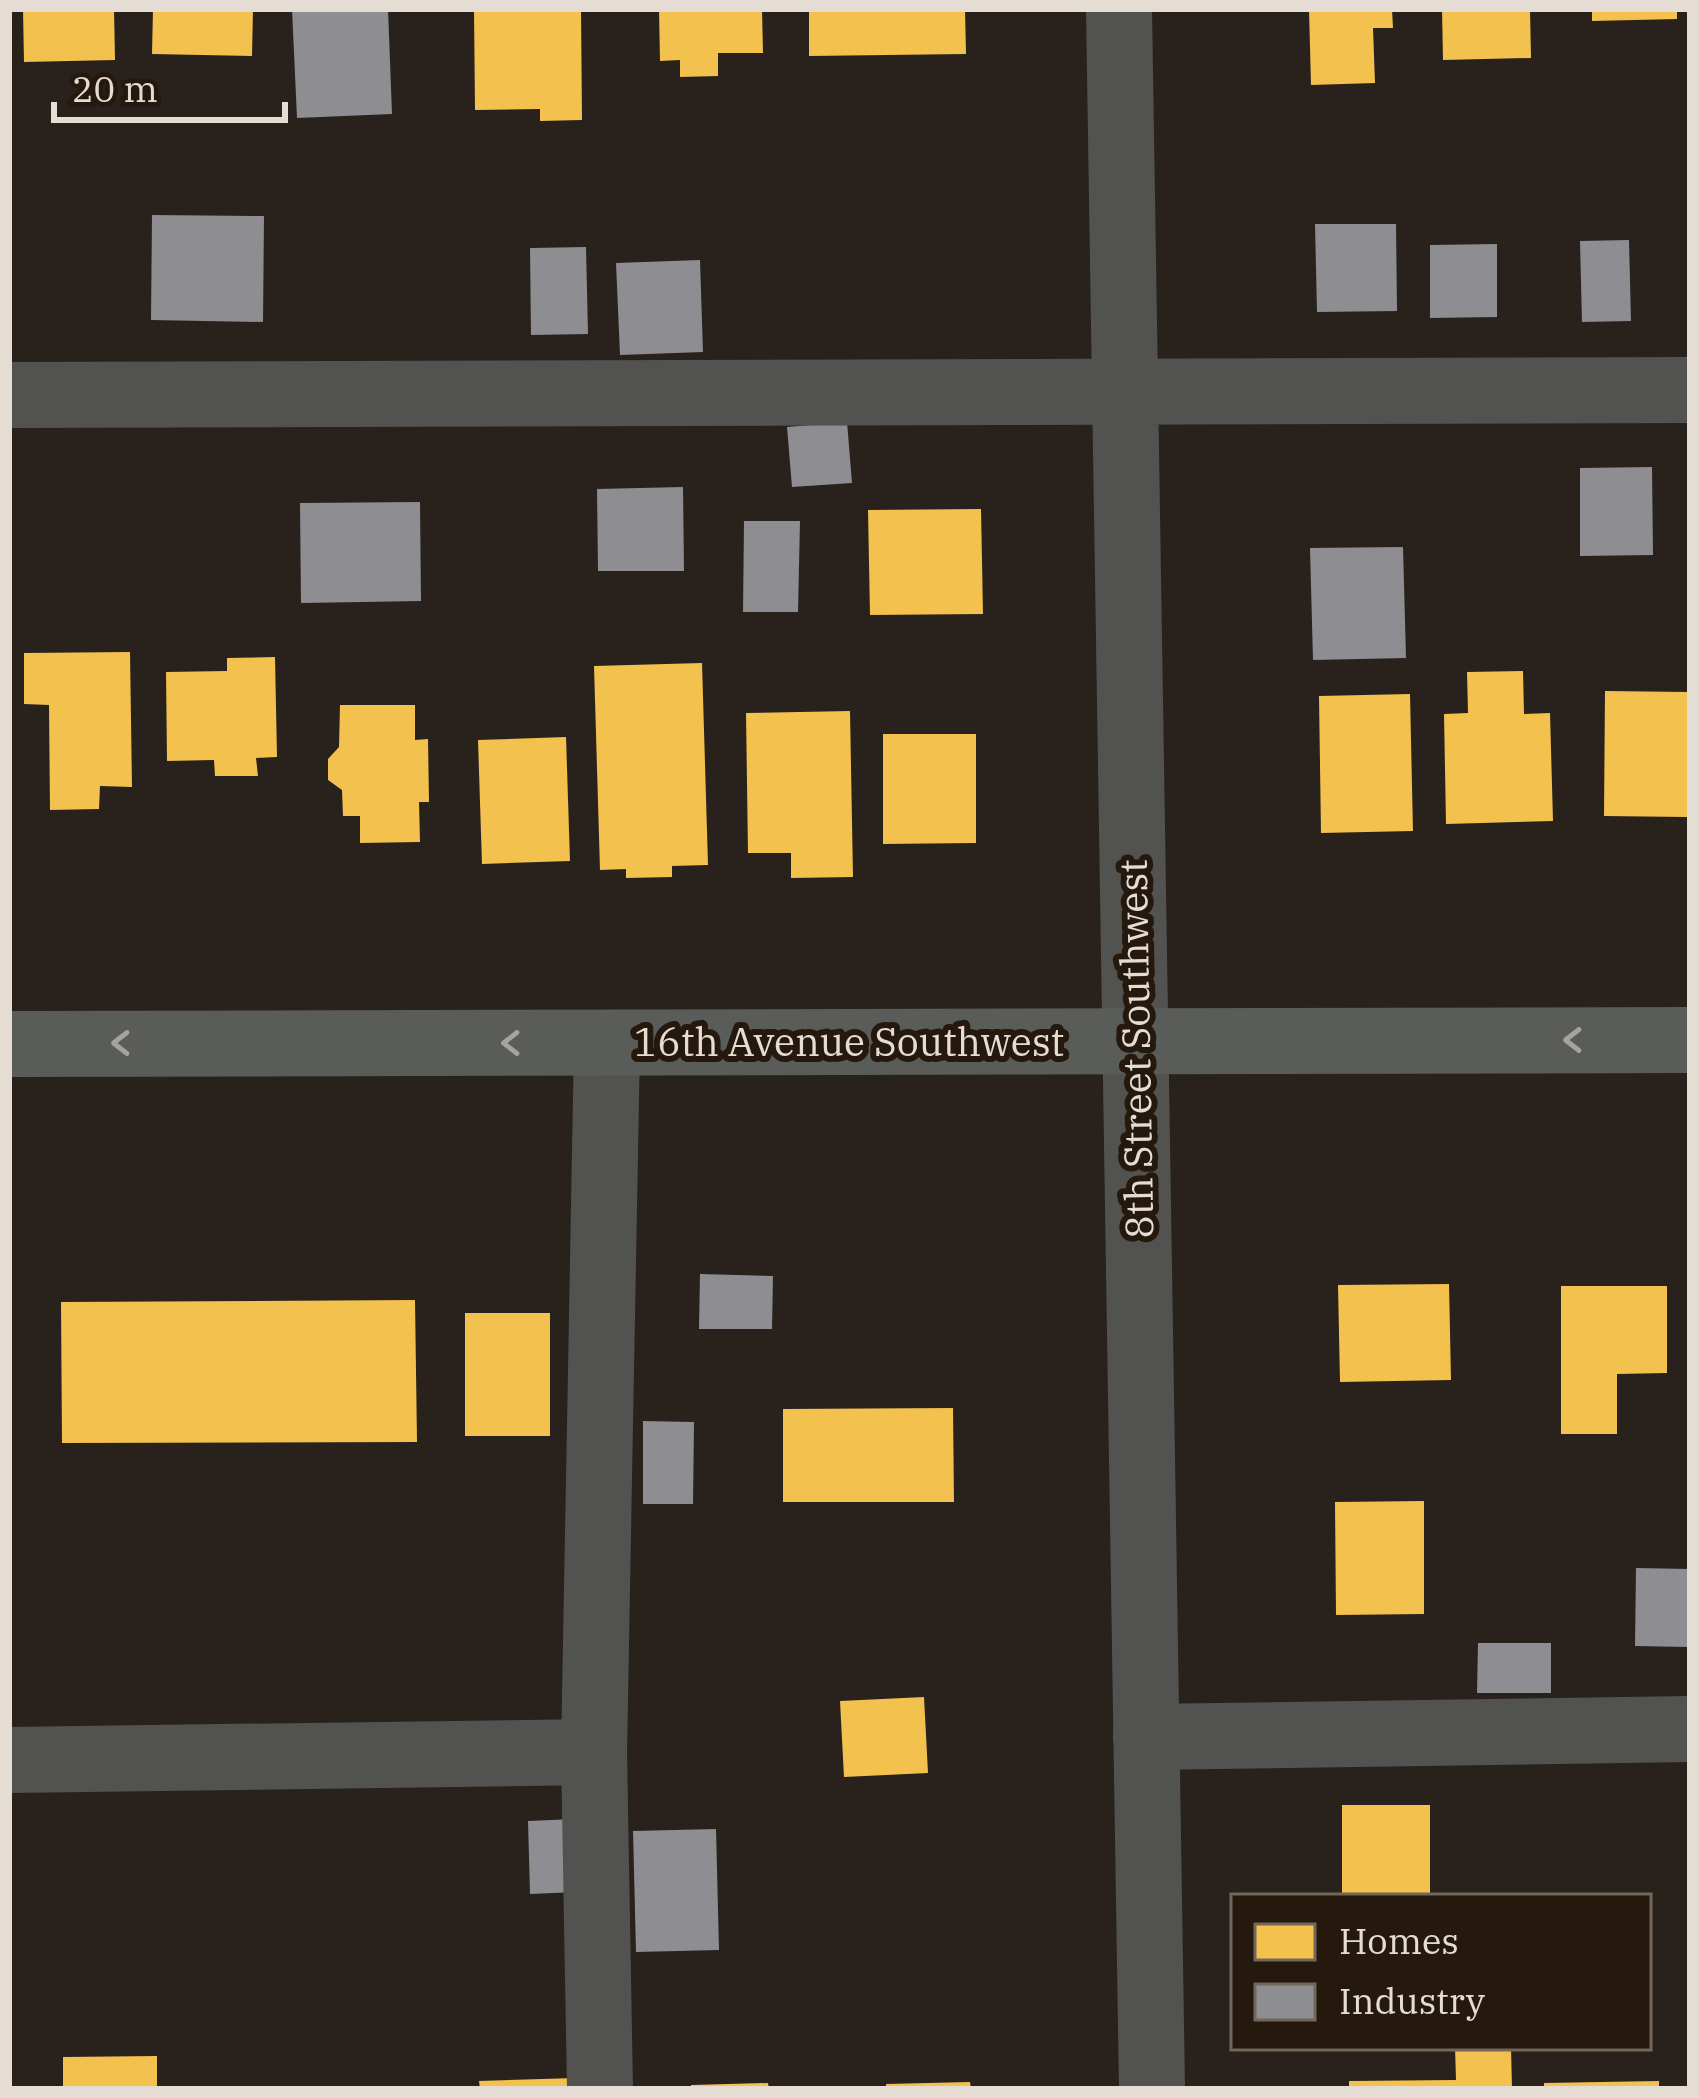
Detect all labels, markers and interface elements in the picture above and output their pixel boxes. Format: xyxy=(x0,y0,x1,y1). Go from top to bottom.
scale bar xyxy=(54,48,285,122)
text: 20 m xyxy=(72,65,158,112)
street label: 8th Street Southwest xyxy=(1107,859,1164,1239)
street label: 16th Avenue Southwest xyxy=(634,1016,1064,1067)
one-way arrow xyxy=(1563,1027,1582,1053)
one-way arrow xyxy=(111,1030,129,1056)
one-way arrow xyxy=(501,1030,519,1056)
legend xyxy=(1231,1894,1651,2050)
text: Homes xyxy=(1339,1917,1459,1964)
text: Industry xyxy=(1339,1977,1486,2024)

